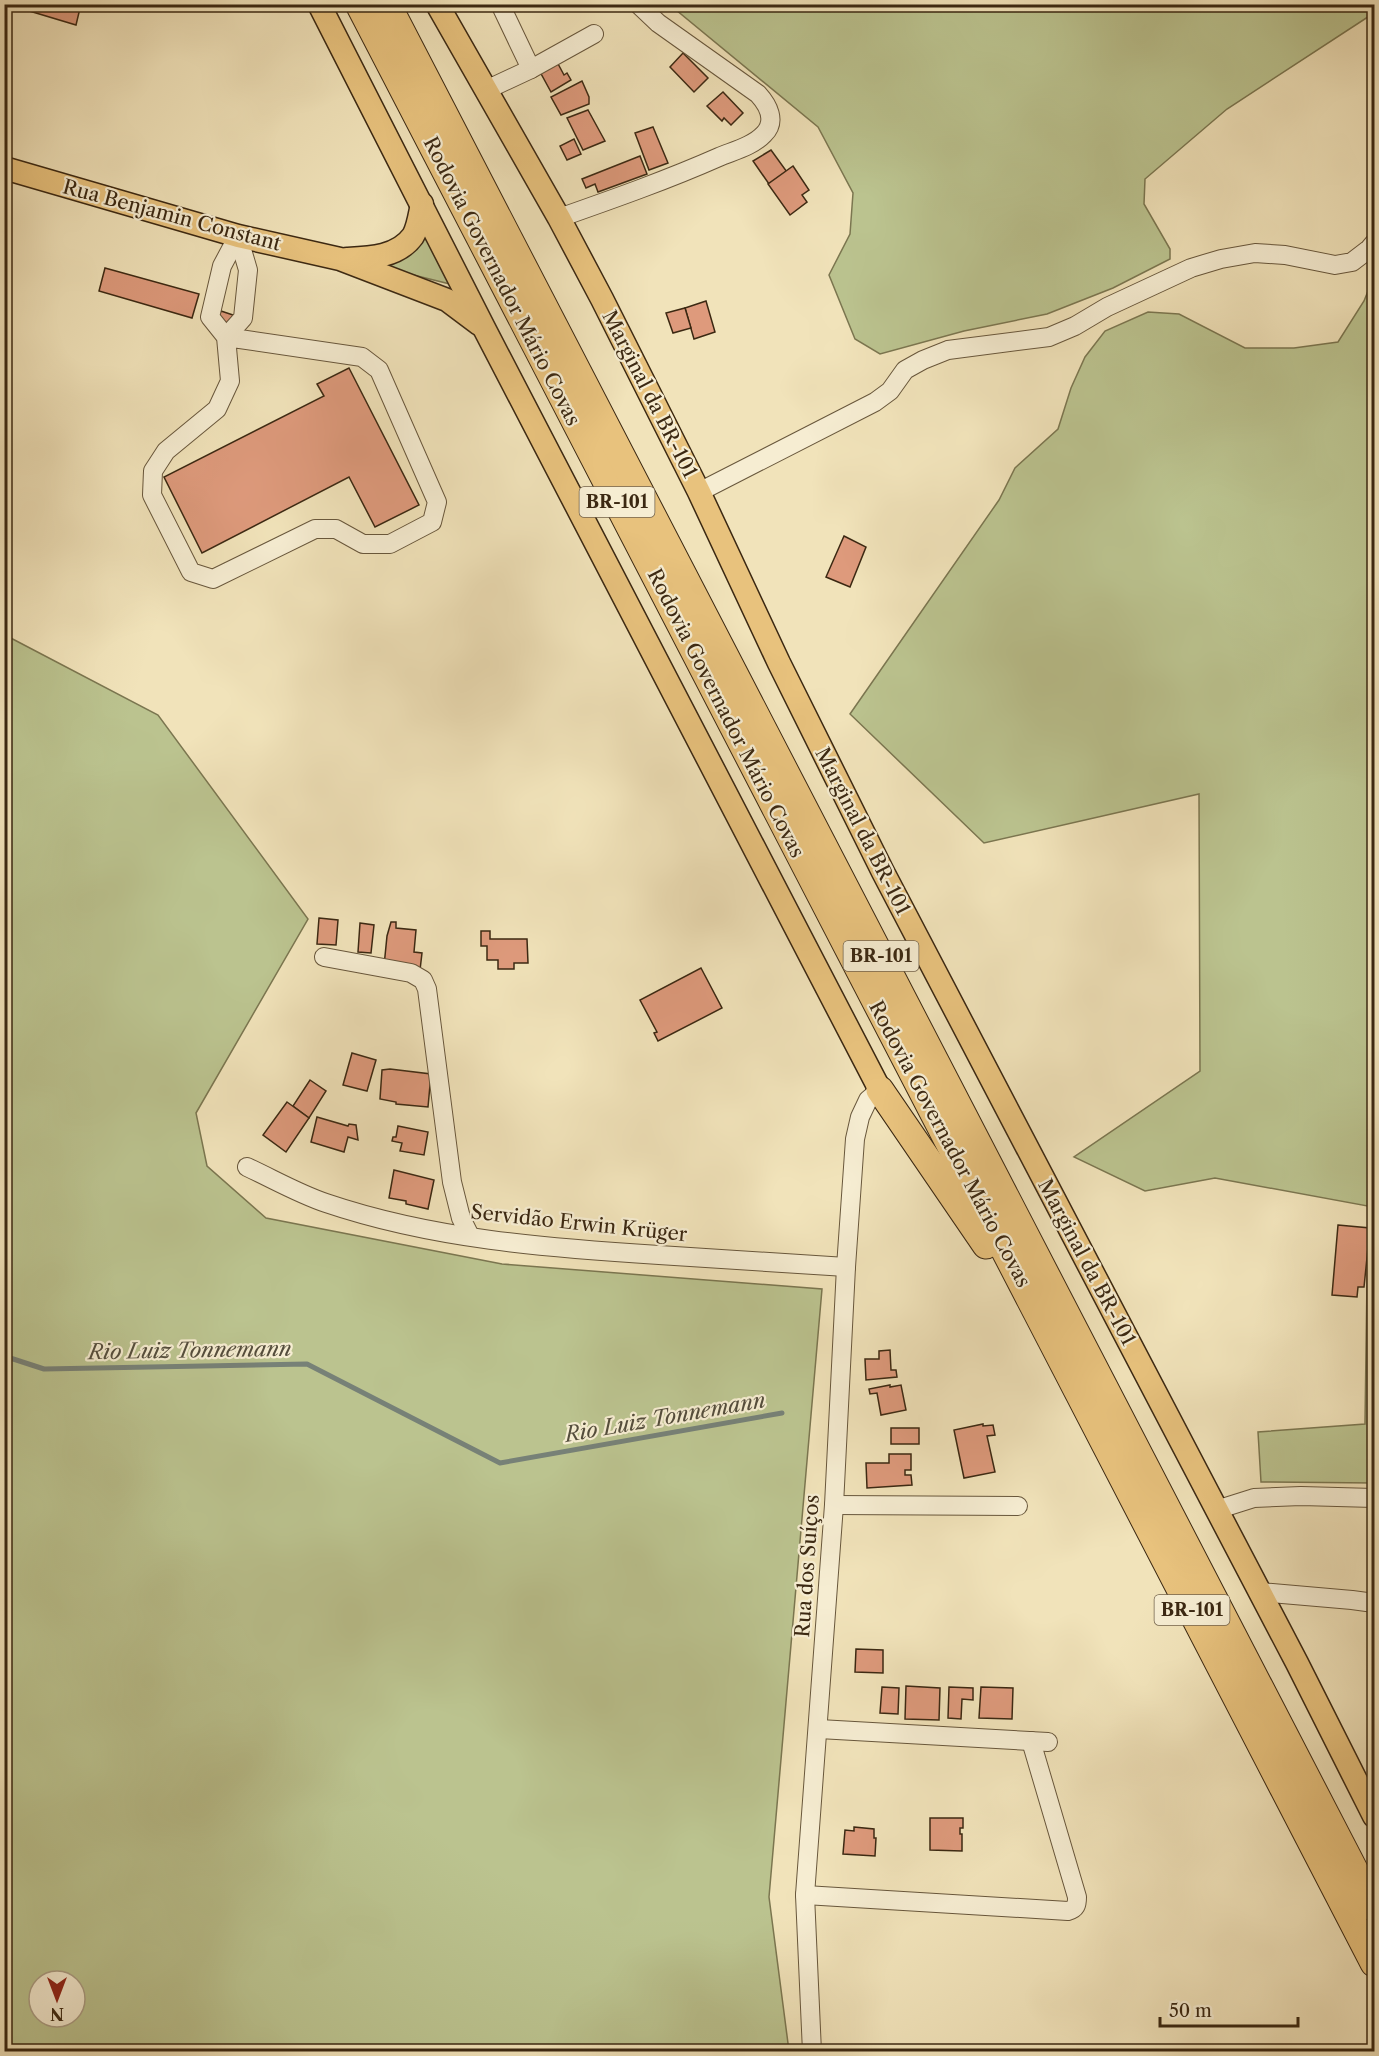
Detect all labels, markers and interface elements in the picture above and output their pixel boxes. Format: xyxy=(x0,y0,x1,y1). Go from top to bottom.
street label: Rodovia Governador Mário Covas xyxy=(418,133,586,429)
street label: Rua Benjamin Constant xyxy=(60,174,284,256)
street label: Marginal da BR-101 xyxy=(597,306,703,482)
road number: BR-101 xyxy=(580,487,654,517)
street label: Rodovia Governador Mário Covas xyxy=(642,565,810,861)
street label: Marginal da BR-101 xyxy=(810,743,916,919)
road number: BR-101 xyxy=(844,941,918,971)
street label: Rodovia Governador Mário Covas xyxy=(864,997,1036,1291)
street label: Marginal da BR-101 xyxy=(1033,1175,1141,1350)
street label: Servidão Erwin Krüger xyxy=(470,1200,689,1246)
water label: Rio Luiz Tonnemann xyxy=(86,1336,292,1364)
water label: Rio Luiz Tonnemann xyxy=(561,1387,767,1447)
street label: Rua dos Suíços xyxy=(790,1494,824,1638)
road number: BR-101 xyxy=(1154,1595,1230,1625)
north arrow xyxy=(27,1969,87,2029)
scale bar xyxy=(1160,1990,1298,2028)
text: 50 m xyxy=(1169,2000,1212,2022)
text: N xyxy=(50,2004,64,2024)

